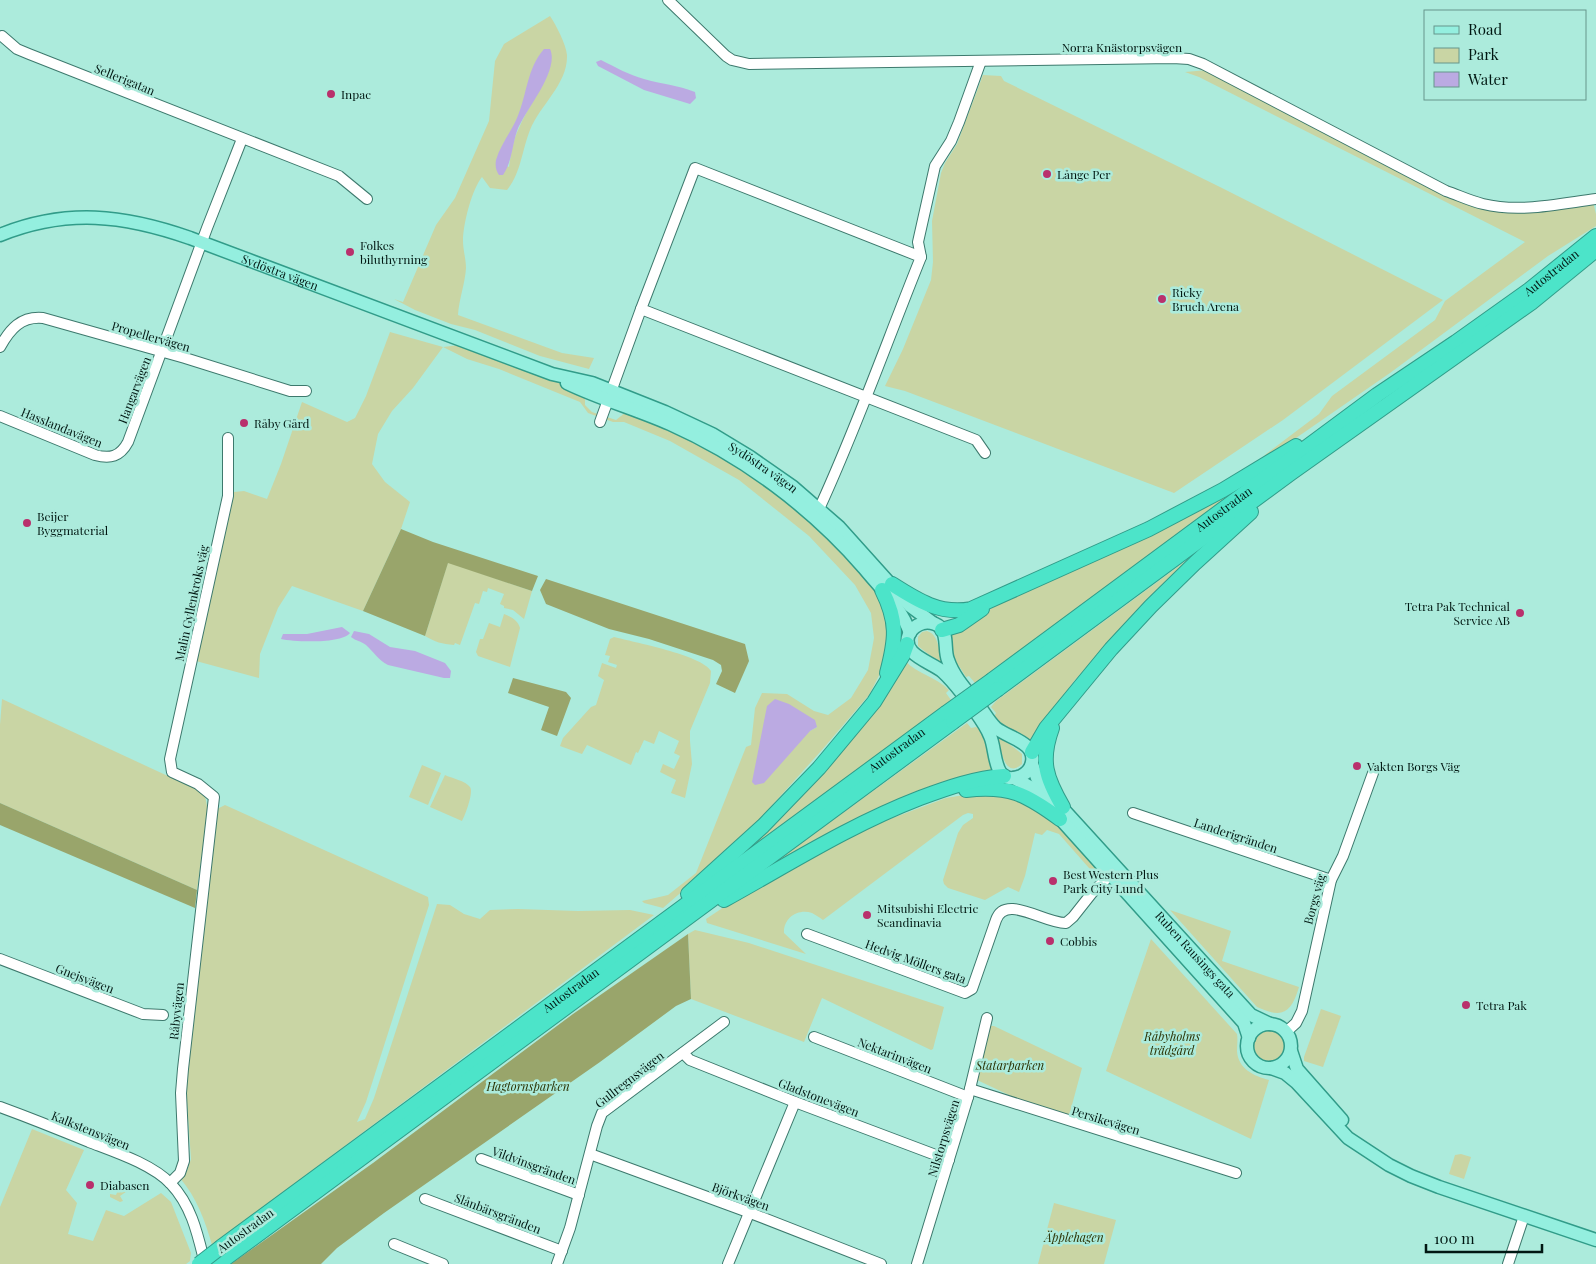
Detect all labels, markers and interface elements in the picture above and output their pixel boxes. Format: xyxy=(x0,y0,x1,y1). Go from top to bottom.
legend xyxy=(1424,10,1586,100)
text: Road xyxy=(1468,19,1502,39)
street label: Norra Knästorpsvägen xyxy=(1062,39,1182,55)
text: Park xyxy=(1468,44,1500,64)
street label: Sellerigatan xyxy=(92,60,158,98)
text: Water xyxy=(1467,69,1508,89)
place label: Inpac xyxy=(341,86,371,102)
marker: Inpac xyxy=(325,88,337,100)
place label: Långe Per xyxy=(1057,166,1111,182)
marker: Långe Per xyxy=(1041,168,1053,180)
place label: Folkes biluthyrning xyxy=(360,237,428,267)
street label: Autostradan xyxy=(1520,245,1582,300)
marker: Folkes biluthyrning xyxy=(344,246,356,258)
street label: Sydöstra vägen xyxy=(239,250,321,294)
place label: Ricky Bruch Arena xyxy=(1172,284,1239,314)
marker: Ricky Bruch Arena xyxy=(1156,293,1168,305)
street label: Propellervägen xyxy=(110,317,192,355)
street label: Hangarvägen xyxy=(114,354,154,426)
street label: Hasslandavägen xyxy=(19,403,105,451)
place label: Råby Gård xyxy=(254,415,310,431)
marker: Råby Gård xyxy=(238,417,250,429)
street label: Sydöstra vägen xyxy=(726,438,802,496)
street label: Autostradan xyxy=(1191,483,1255,535)
place label: Beijer Byggmaterial xyxy=(37,508,109,538)
marker: Beijer Byggmaterial xyxy=(21,517,33,529)
street label: Malin Gyllenkroks väg xyxy=(171,543,211,663)
place label: Tetra Pak Technical Service AB xyxy=(1405,598,1511,628)
marker: Tetra Pak Technical Service AB xyxy=(1514,607,1526,619)
street label: Autostradan xyxy=(864,723,928,776)
place label: Vakten Borgs Väg xyxy=(1366,758,1460,774)
marker: Vakten Borgs Väg xyxy=(1351,760,1363,772)
street label: Landerigränden xyxy=(1192,814,1280,856)
place label: Best Western Plus Park City Lund xyxy=(1063,866,1159,896)
street label: Borgs väg xyxy=(1300,871,1329,926)
marker: Best Western Plus Park City Lund xyxy=(1047,875,1059,887)
place label: Mitsubishi Electric Scandinavia xyxy=(877,900,978,930)
street label: Ruben Rausings gata xyxy=(1152,908,1239,1001)
marker: Mitsubishi Electric Scandinavia xyxy=(861,909,873,921)
place label: Cobbis xyxy=(1060,933,1097,949)
street label: Hedvig Möllers gata xyxy=(863,935,969,987)
marker: Cobbis xyxy=(1044,935,1056,947)
street label: Gnejsvägen xyxy=(53,960,117,996)
street label: Autostradan xyxy=(538,964,602,1016)
street label: Råbyvägen xyxy=(165,981,187,1041)
place label: Tetra Pak xyxy=(1476,997,1527,1013)
marker: Tetra Pak xyxy=(1460,999,1472,1011)
park label: Råbyholms trädgård xyxy=(1143,1028,1200,1058)
street label: Nektarinvägen xyxy=(856,1034,934,1076)
street label: Gullregnsvägen xyxy=(591,1047,667,1111)
park label: Statarparken xyxy=(975,1057,1044,1073)
street label: Gladstonevägen xyxy=(776,1074,862,1120)
park label: Hagtornsparken xyxy=(485,1078,570,1094)
street label: Nilstorpsvägen xyxy=(924,1097,962,1179)
street label: Persikevägen xyxy=(1070,1102,1142,1138)
street label: Kalkstensvägen xyxy=(49,1107,133,1153)
street label: Vildvinsgränden xyxy=(489,1142,578,1188)
place label: Diabasen xyxy=(100,1177,150,1193)
street label: Björkvägen xyxy=(710,1178,772,1214)
marker: Diabasen xyxy=(84,1179,96,1191)
street label: Slånbärsgränden xyxy=(452,1189,544,1237)
street label: Autostradan xyxy=(213,1204,276,1256)
scale bar xyxy=(1426,1222,1542,1254)
text: 100 m xyxy=(1434,1228,1475,1248)
park label: Äpplehagen xyxy=(1042,1229,1104,1245)

